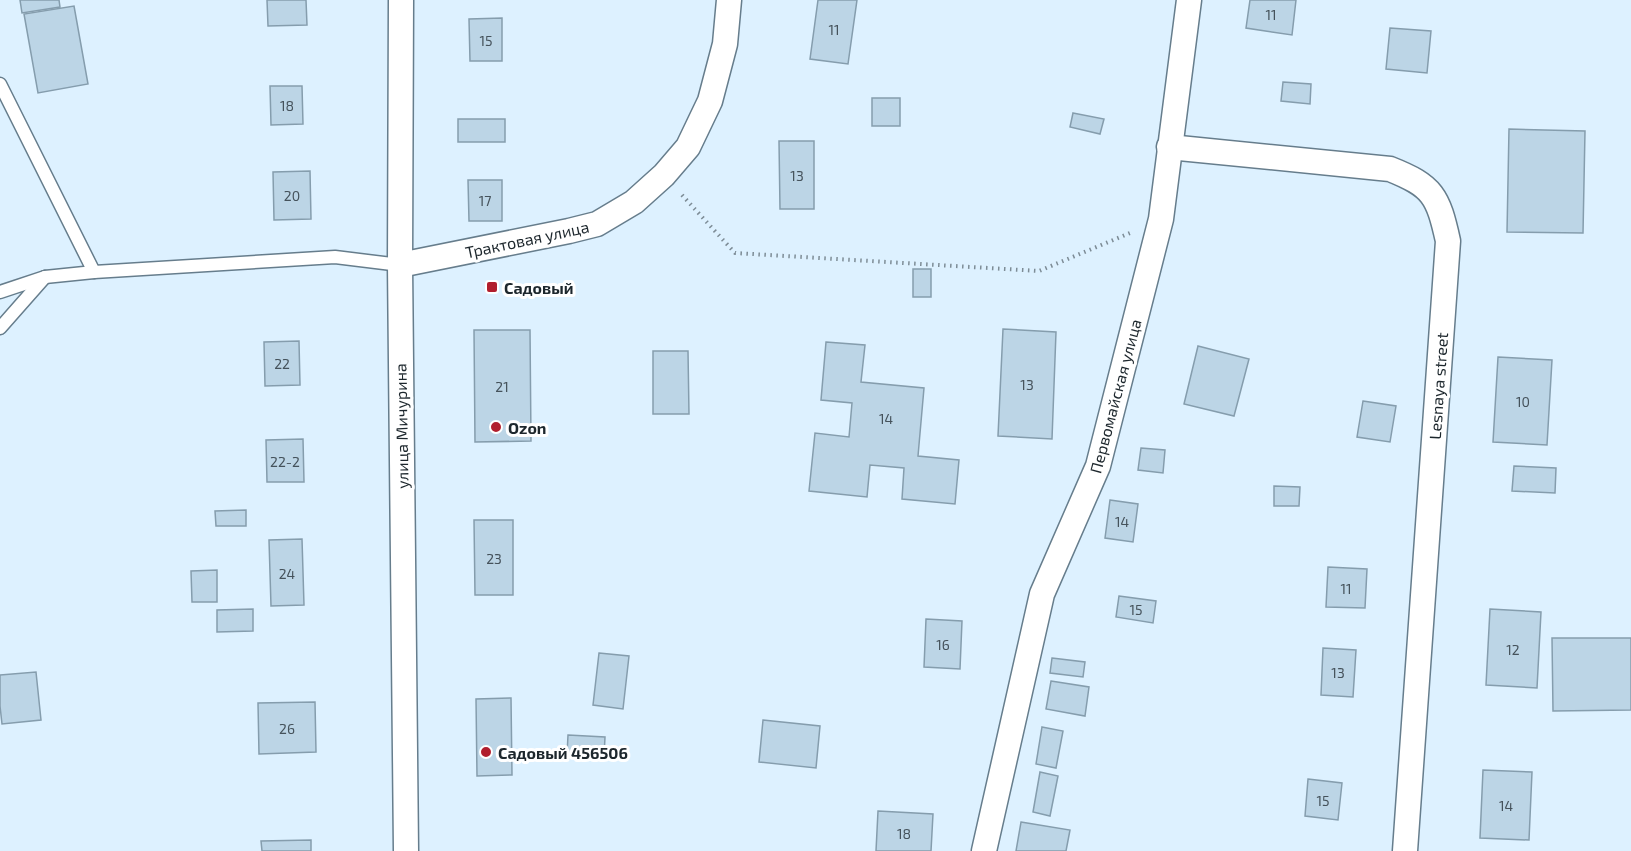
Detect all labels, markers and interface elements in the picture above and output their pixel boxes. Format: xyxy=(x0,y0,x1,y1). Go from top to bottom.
house number: 11 xyxy=(1265,6,1277,23)
house number: 11 xyxy=(828,21,840,38)
house number: 15 xyxy=(479,32,493,49)
house number: 18 xyxy=(280,97,294,114)
house number: 13 xyxy=(790,167,804,184)
house number: 20 xyxy=(284,187,300,204)
house number: 17 xyxy=(479,192,491,209)
street label: Трактовая улица xyxy=(463,217,591,262)
place label: Садовый xyxy=(504,278,574,297)
marker: Садовый xyxy=(485,280,499,294)
street label: Первомайская улица xyxy=(1085,317,1146,476)
street label: Lesnaya street xyxy=(1425,332,1451,440)
house number: 22 xyxy=(274,355,290,372)
street label: улица Мичурина xyxy=(390,363,413,489)
house number: 13 xyxy=(1020,376,1034,393)
house number: 21 xyxy=(495,378,509,395)
house number: 10 xyxy=(1516,393,1530,410)
house number: 14 xyxy=(879,410,893,427)
place label: Ozon xyxy=(508,418,546,437)
marker: Ozon xyxy=(489,420,503,434)
house number: 22-2 xyxy=(270,453,300,470)
house number: 14 xyxy=(1115,513,1129,530)
house number: 23 xyxy=(486,550,502,567)
house number: 24 xyxy=(279,565,295,582)
house number: 11 xyxy=(1340,580,1352,597)
house number: 15 xyxy=(1129,601,1143,618)
house number: 16 xyxy=(936,636,950,653)
house number: 12 xyxy=(1506,641,1520,658)
house number: 13 xyxy=(1331,664,1345,681)
house number: 26 xyxy=(279,720,295,737)
place label: Садовый 456506 xyxy=(498,743,628,762)
marker: Садовый 456506 xyxy=(479,745,493,759)
house number: 15 xyxy=(1316,792,1330,809)
house number: 14 xyxy=(1499,797,1513,814)
house number: 18 xyxy=(897,825,911,842)

